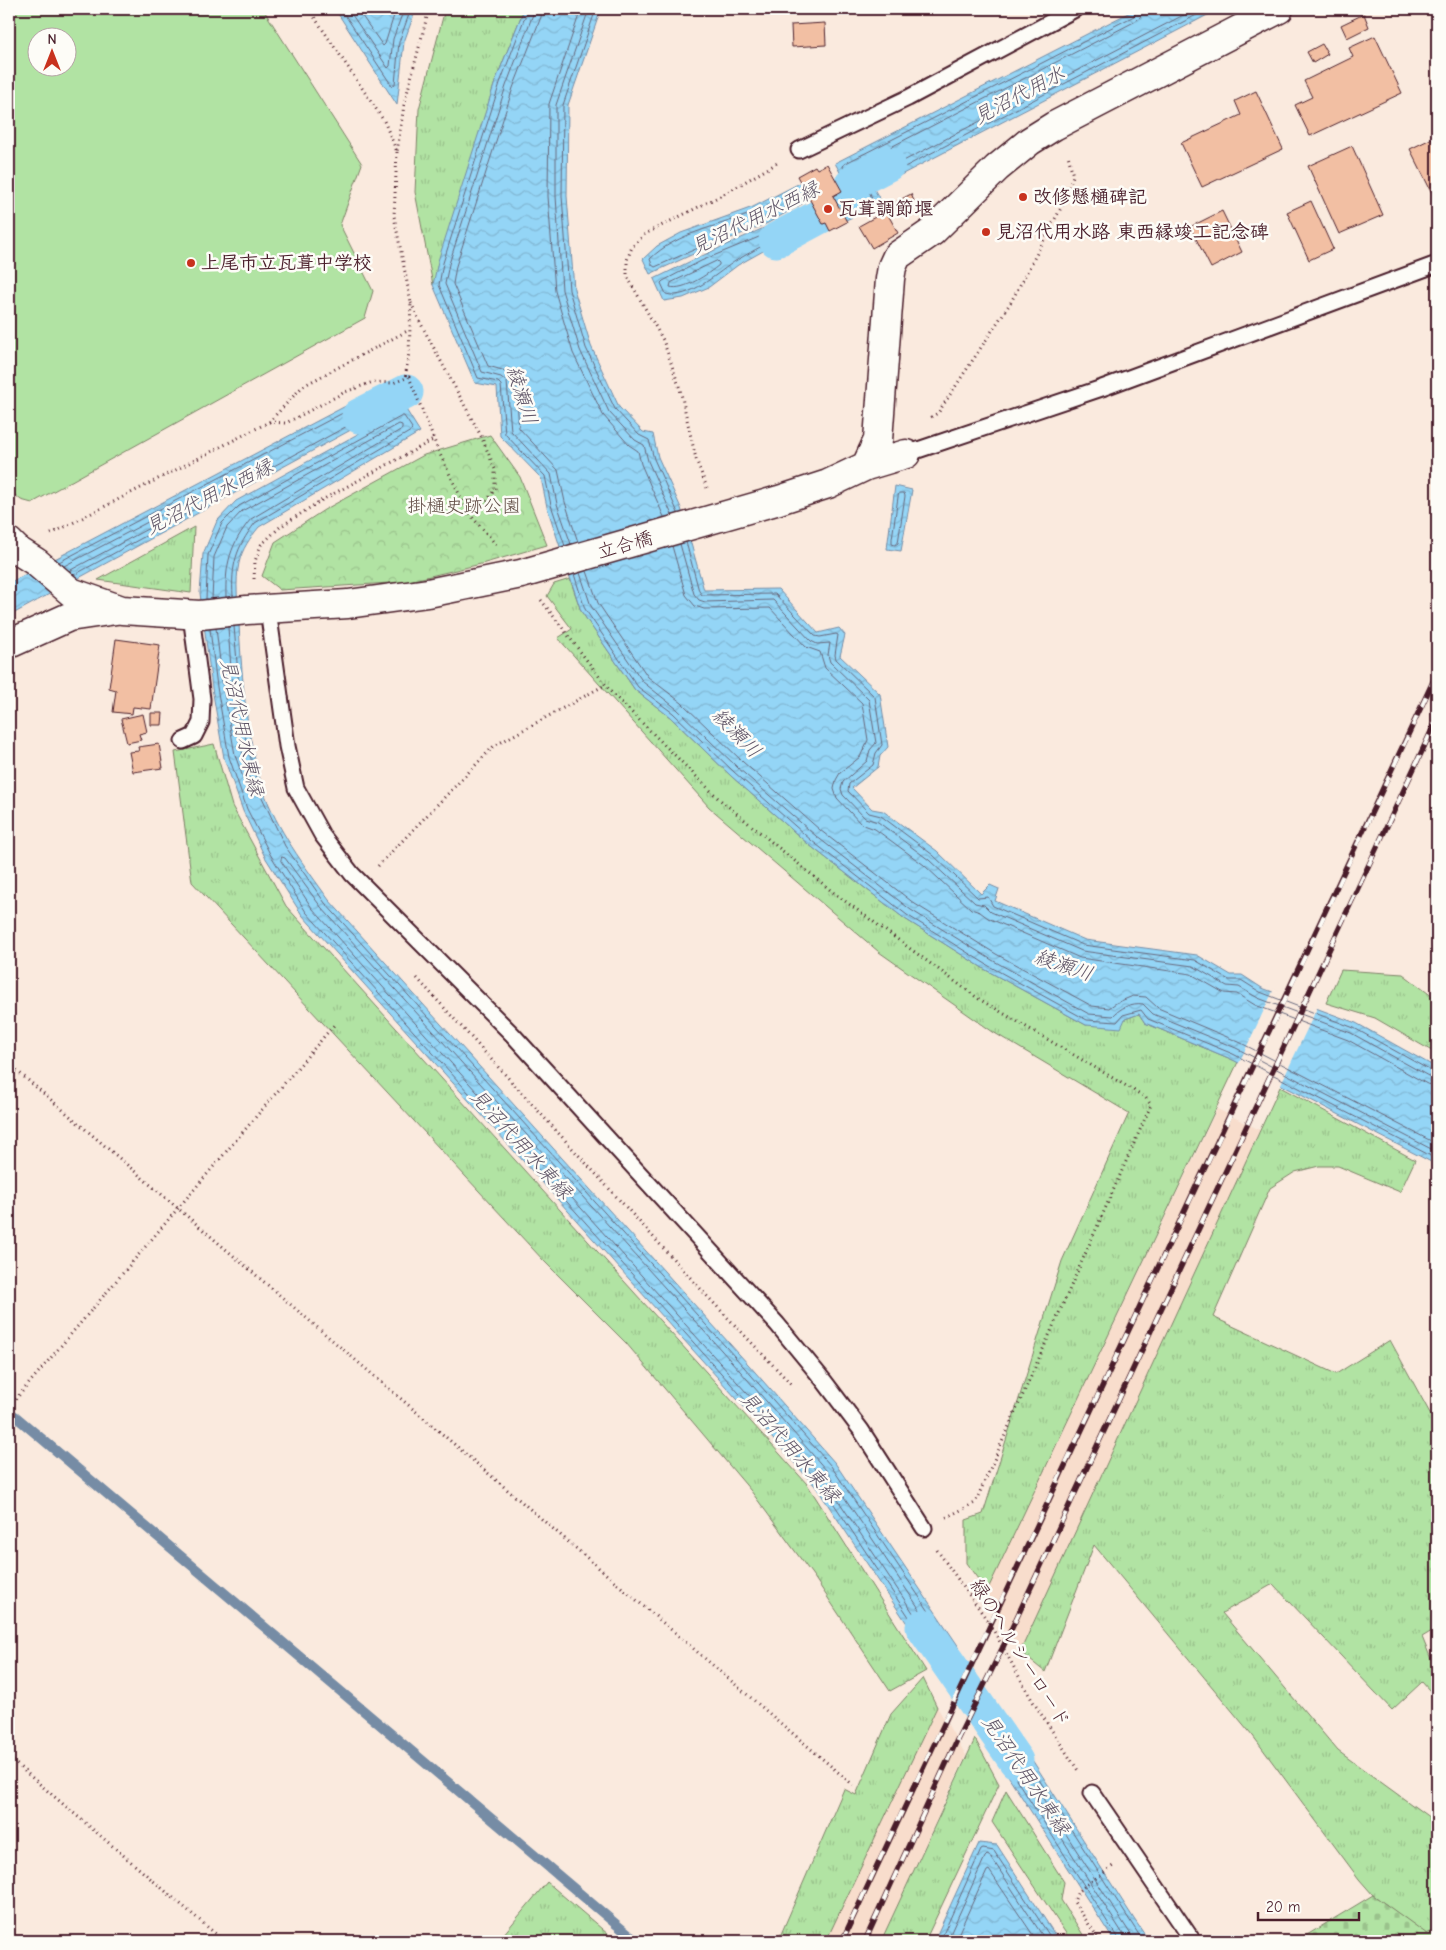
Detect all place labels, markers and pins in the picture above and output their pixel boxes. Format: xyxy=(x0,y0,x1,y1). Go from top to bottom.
place label: 改修懸樋碑記 xyxy=(1033,186,1147,208)
marker: 改修懸樋碑記 xyxy=(1017,191,1029,203)
place label: 瓦葺調節堰 xyxy=(838,198,933,220)
marker: 瓦葺調節堰 xyxy=(822,203,834,215)
place label: 見沼代用水路 東西縁竣工記念碑 xyxy=(996,221,1269,243)
marker: 見沼代用水路 東西縁竣工記念碑 xyxy=(980,226,992,238)
place label: 上尾市立瓦葺中学校 xyxy=(201,252,372,274)
marker: 上尾市立瓦葺中学校 xyxy=(185,257,197,269)

